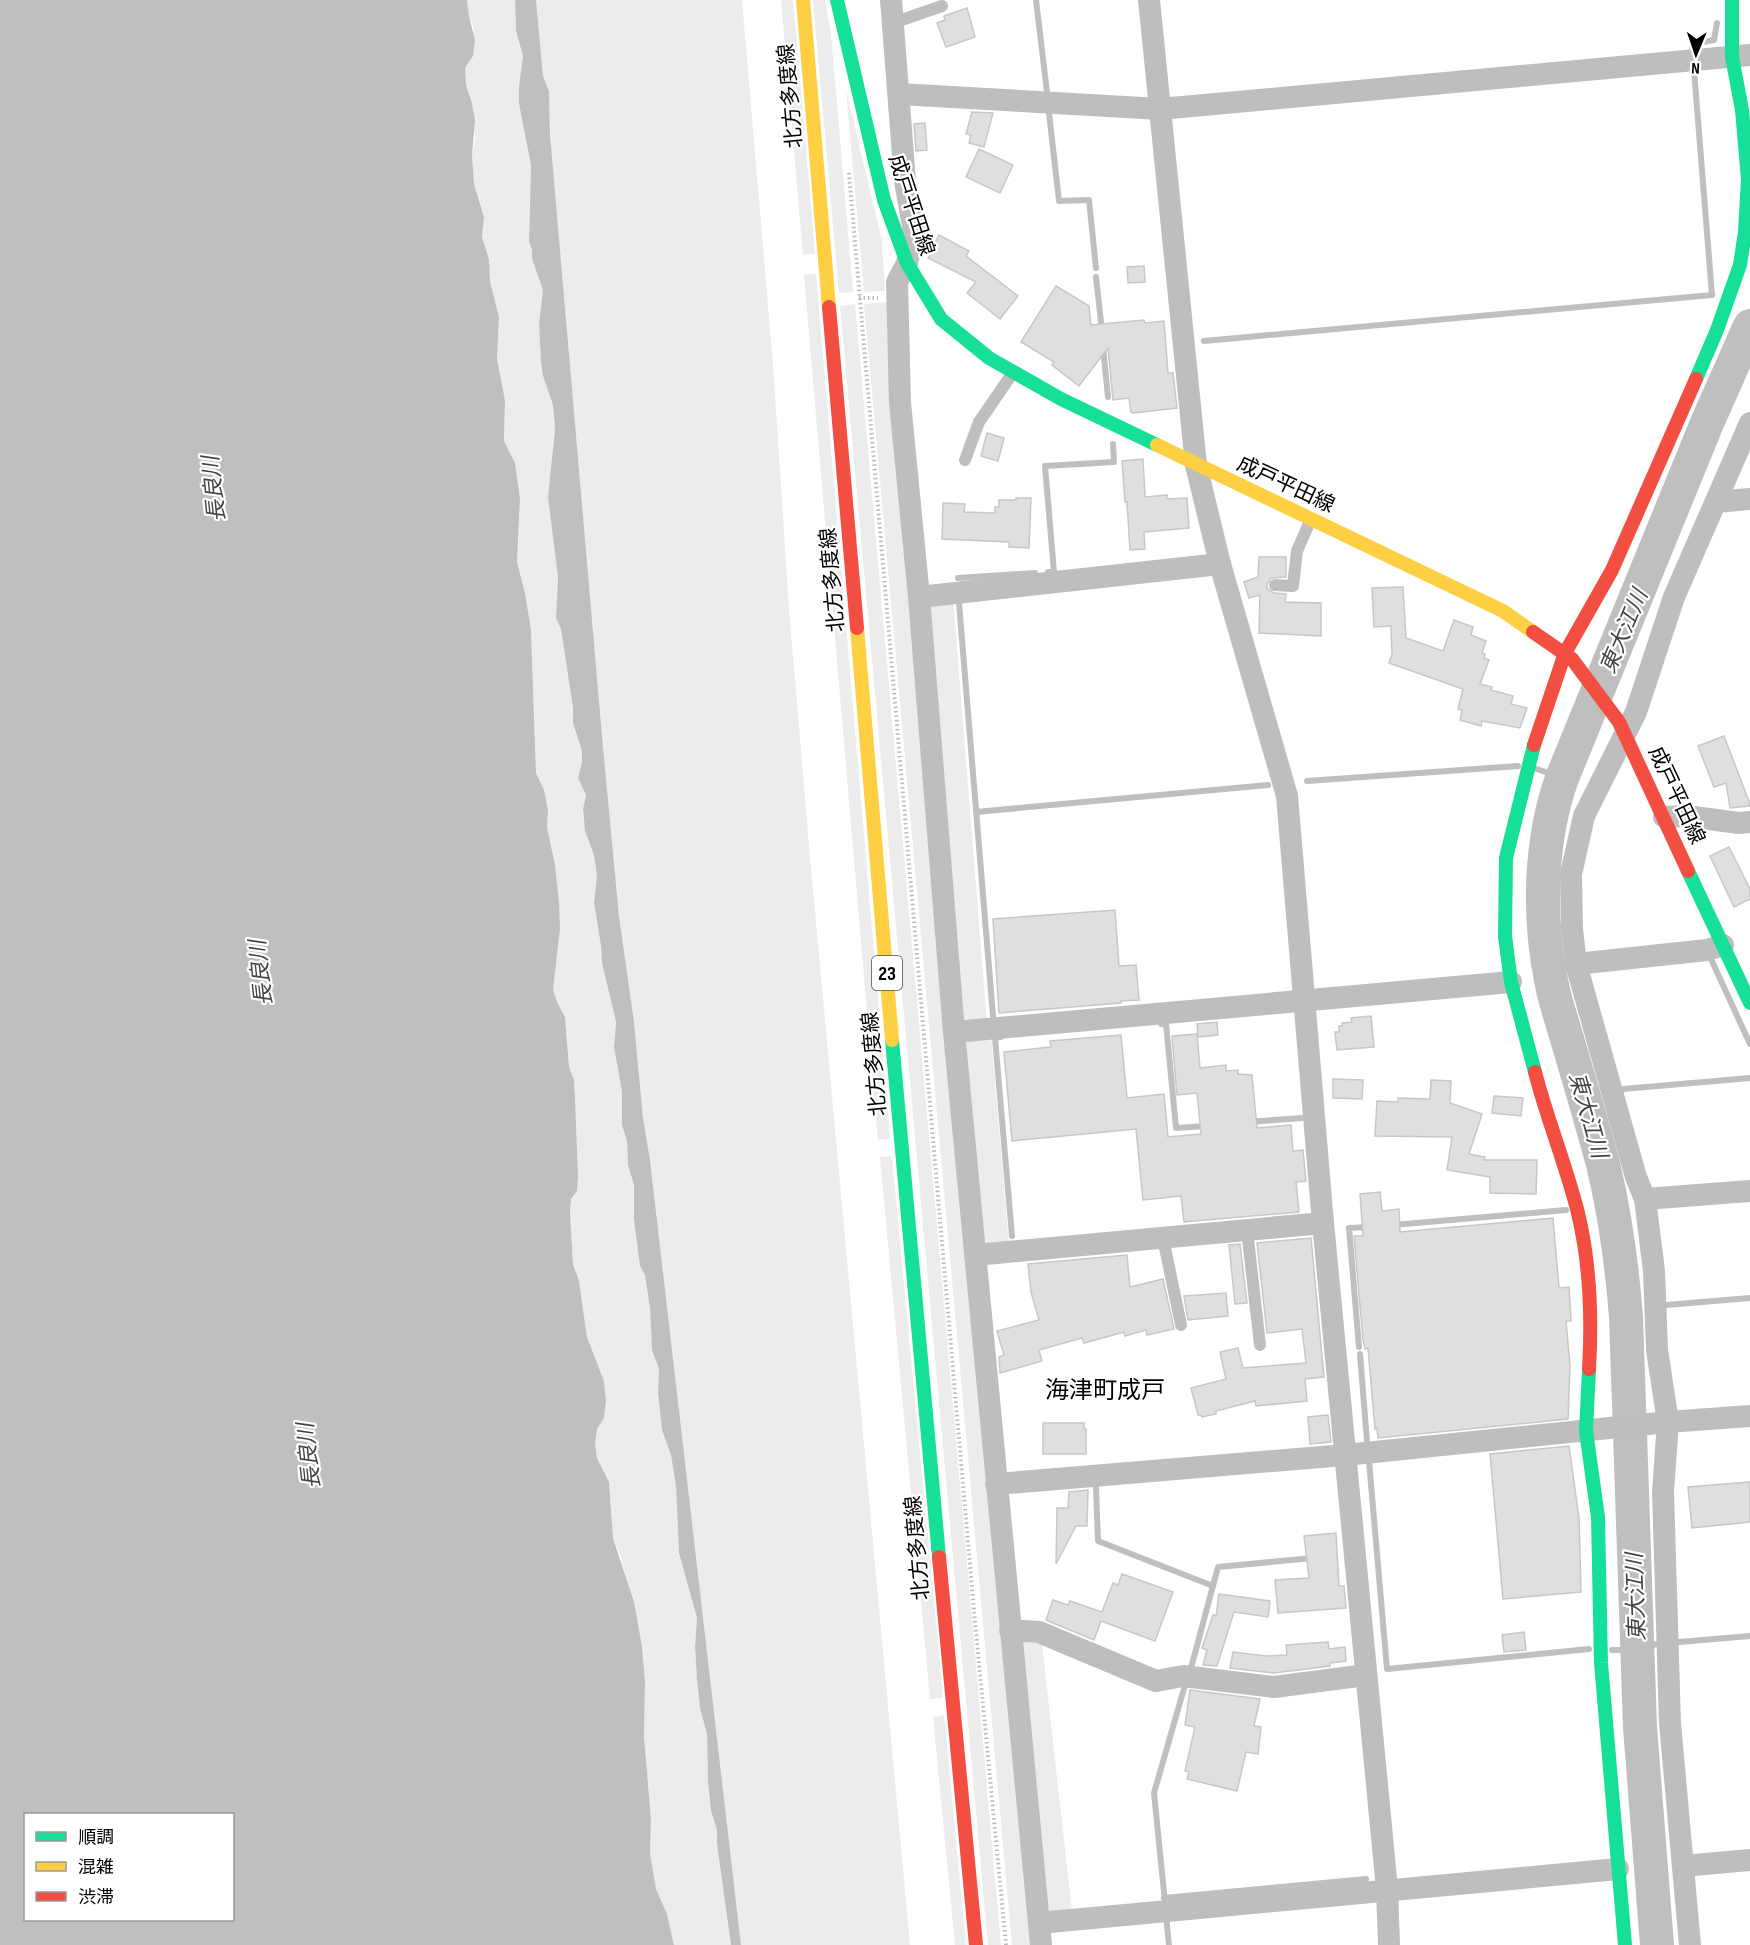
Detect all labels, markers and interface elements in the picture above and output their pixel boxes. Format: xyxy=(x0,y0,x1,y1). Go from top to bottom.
north arrow xyxy=(1666,24,1726,84)
street label: 北方多度線 xyxy=(773,43,808,149)
text: N xyxy=(1691,58,1700,77)
street label: 成戸平田線 xyxy=(883,151,940,259)
street label: 成戸平田線 xyxy=(1233,451,1339,518)
water label: 長良川 xyxy=(197,453,231,523)
street label: 北方多度線 xyxy=(815,527,850,633)
water label: 東大江川 xyxy=(1595,584,1655,677)
street label: 成戸平田線 xyxy=(1643,742,1710,848)
water label: 長良川 xyxy=(244,937,278,1007)
road number: 23 xyxy=(872,956,902,990)
street label: 北方多度線 xyxy=(857,1011,892,1117)
water label: 東大江川 xyxy=(1562,1069,1613,1163)
district label: 海津町成戸 xyxy=(1045,1376,1165,1405)
water label: 長良川 xyxy=(292,1420,326,1490)
street label: 北方多度線 xyxy=(900,1495,935,1601)
water label: 東大江川 xyxy=(1621,1551,1652,1641)
legend xyxy=(24,1813,234,1921)
text: 順調 xyxy=(78,1827,114,1848)
text: 混雑 xyxy=(78,1857,114,1878)
text: 渋滞 xyxy=(78,1887,114,1908)

